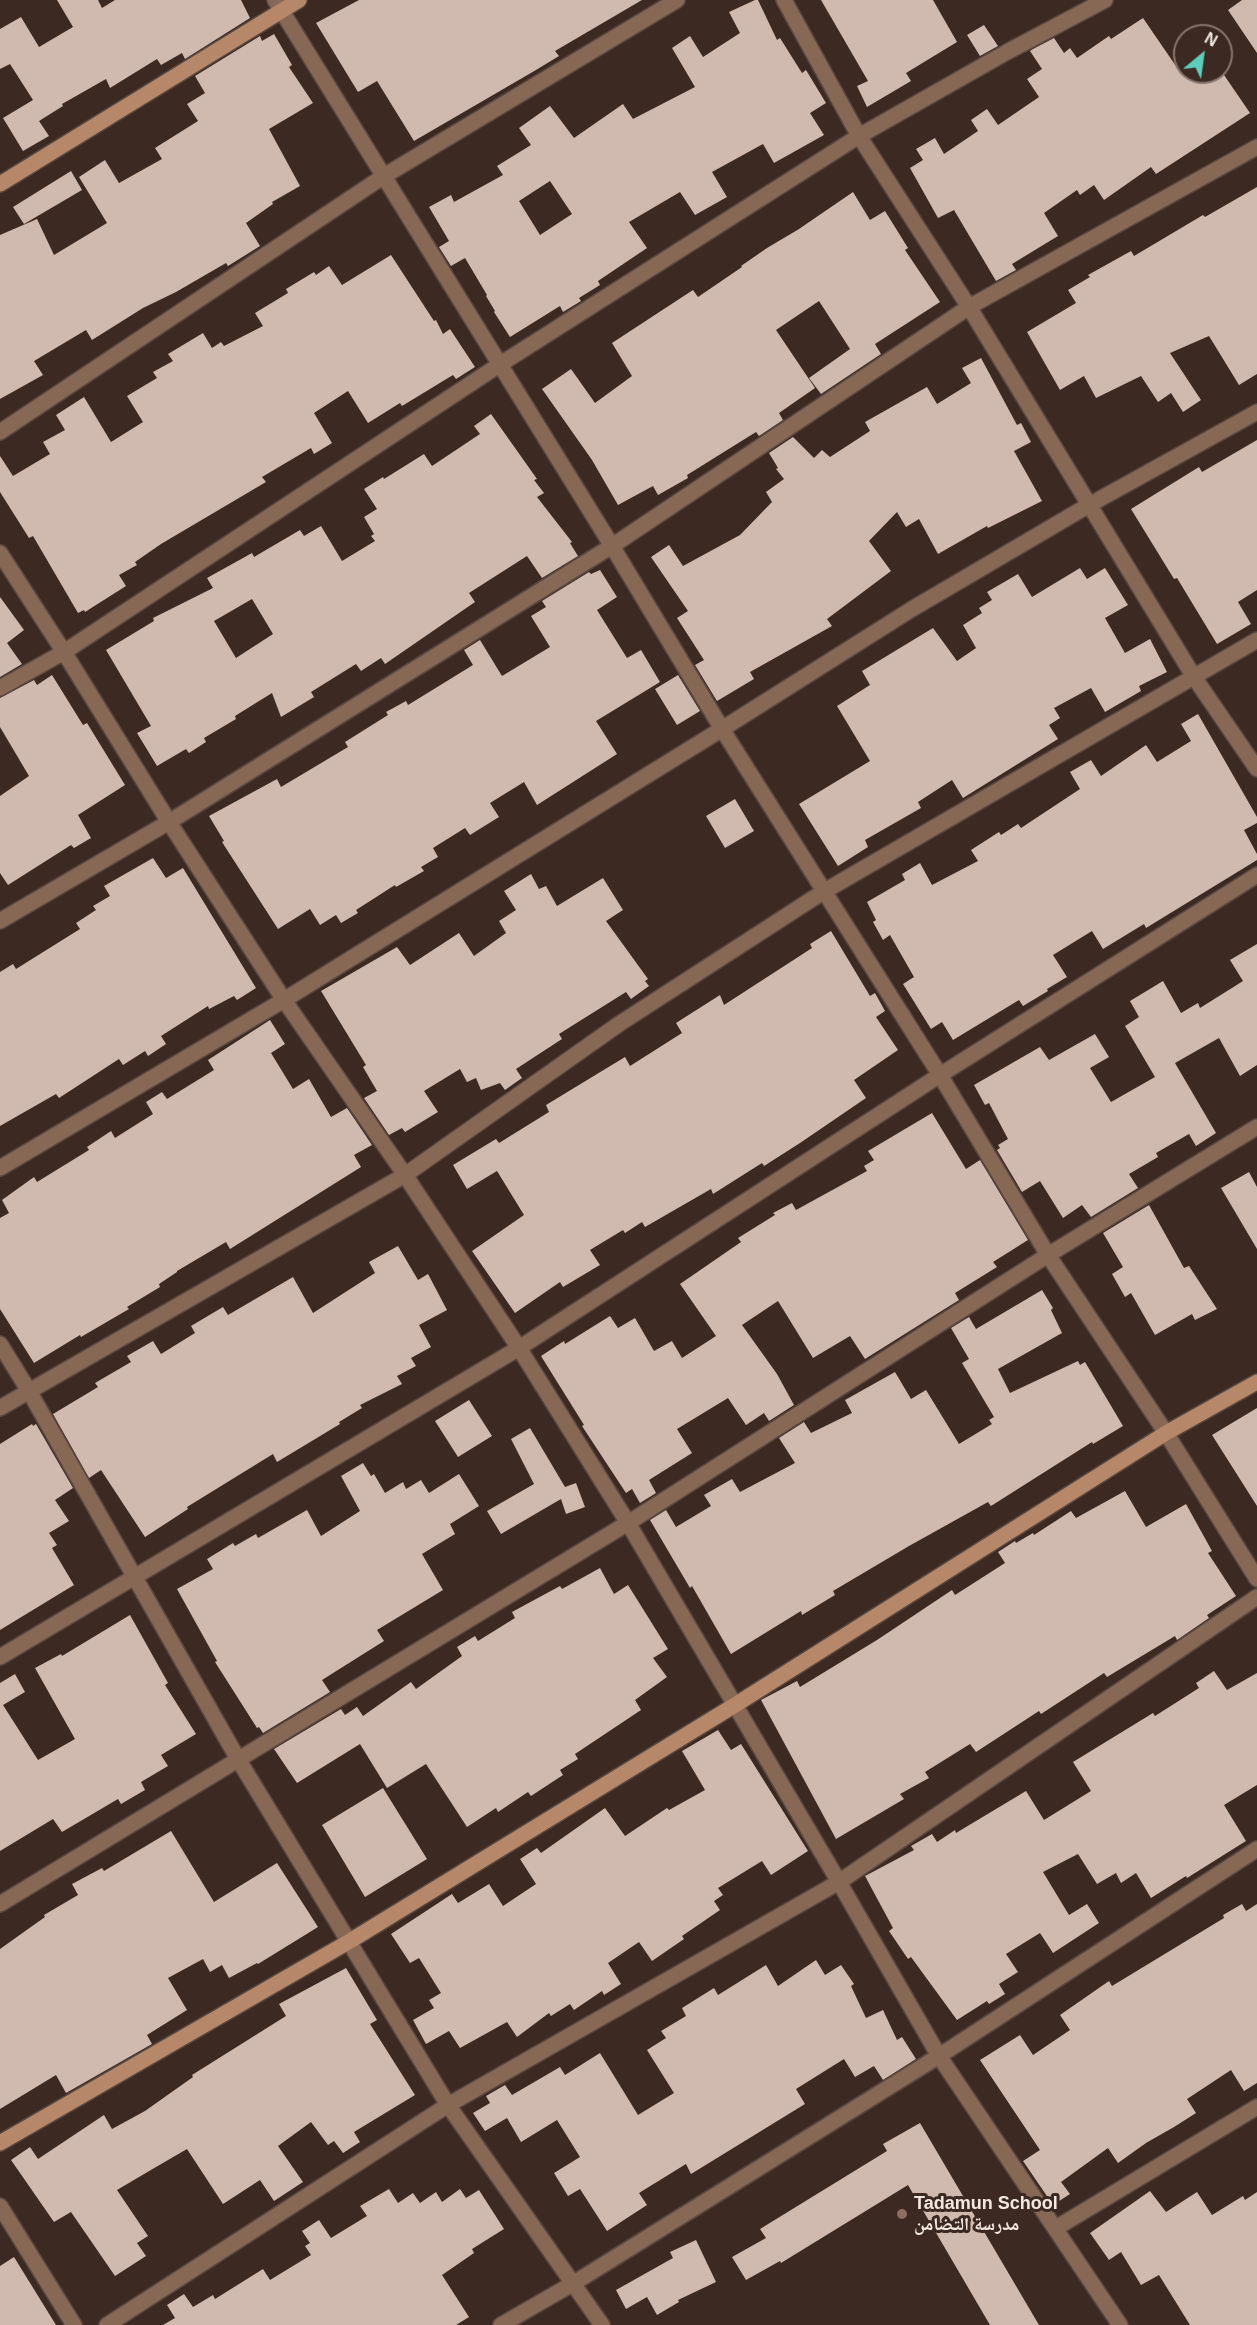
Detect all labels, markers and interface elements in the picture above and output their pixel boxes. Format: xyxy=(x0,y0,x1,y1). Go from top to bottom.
north arrow xyxy=(1173,24,1233,84)
text: N xyxy=(1202,29,1220,50)
place label: Tadamun School مدرسة التضامن xyxy=(914,2193,1058,2236)
marker: Tadamun School مدرسة التضامن xyxy=(895,2207,909,2221)

